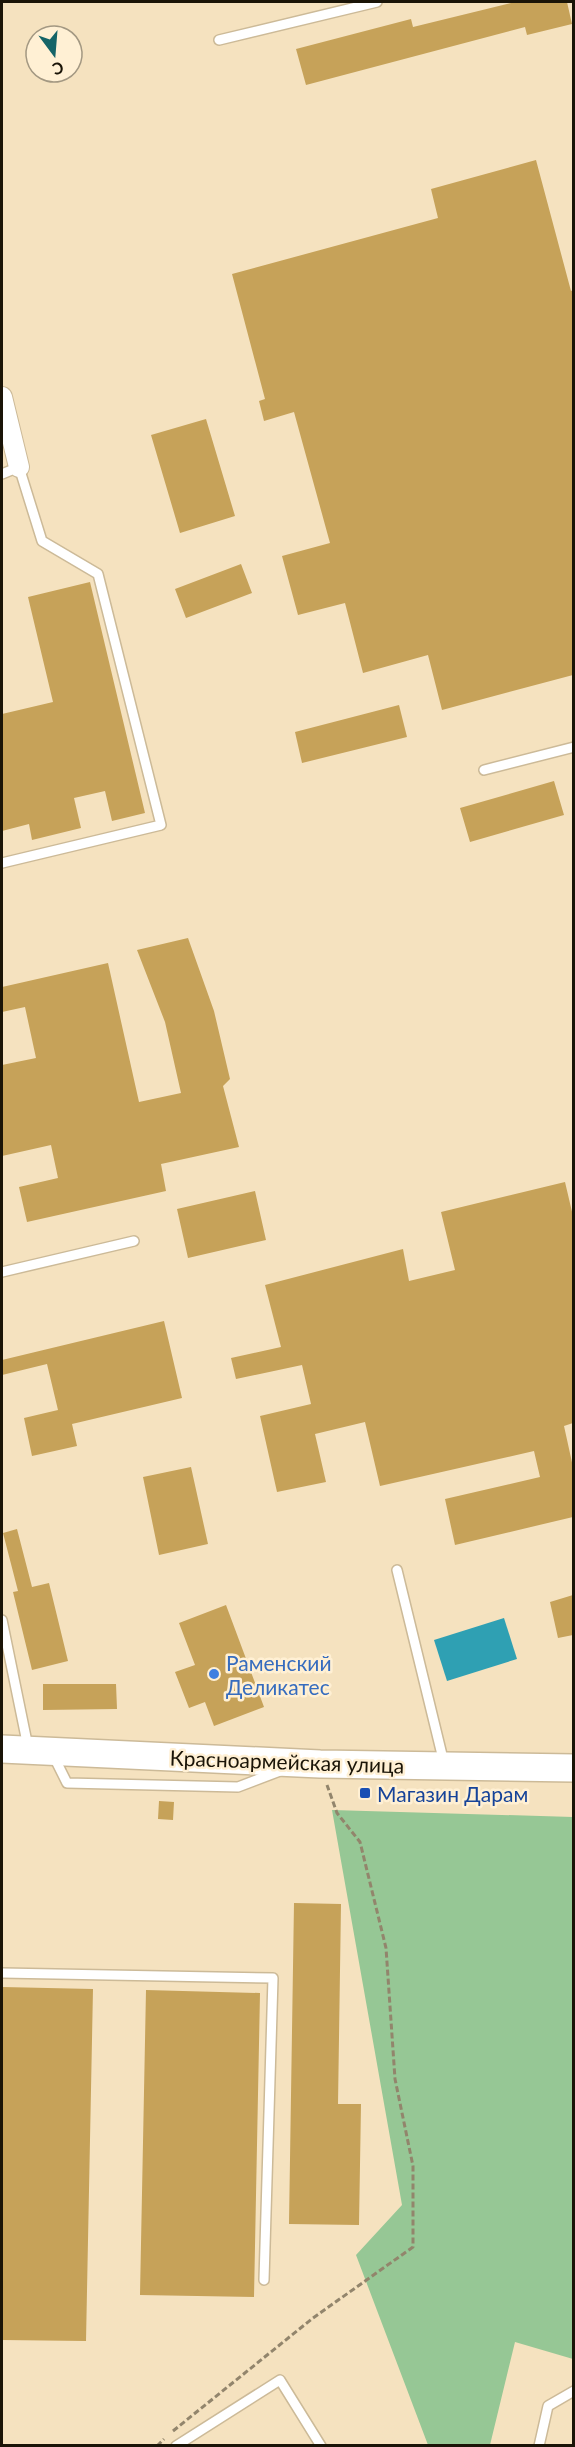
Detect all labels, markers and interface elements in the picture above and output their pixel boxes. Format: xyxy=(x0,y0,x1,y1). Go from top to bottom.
north arrow xyxy=(24,24,84,84)
text: С xyxy=(50,58,66,80)
place label: Раменский Деликатес xyxy=(226,1650,332,1699)
marker: Раменский Деликатес xyxy=(207,1667,221,1681)
street label: Красноармейская улица xyxy=(169,1744,405,1778)
place label: Магазин Дарам xyxy=(377,1781,528,1806)
marker: Магазин Дарам xyxy=(358,1786,372,1800)

